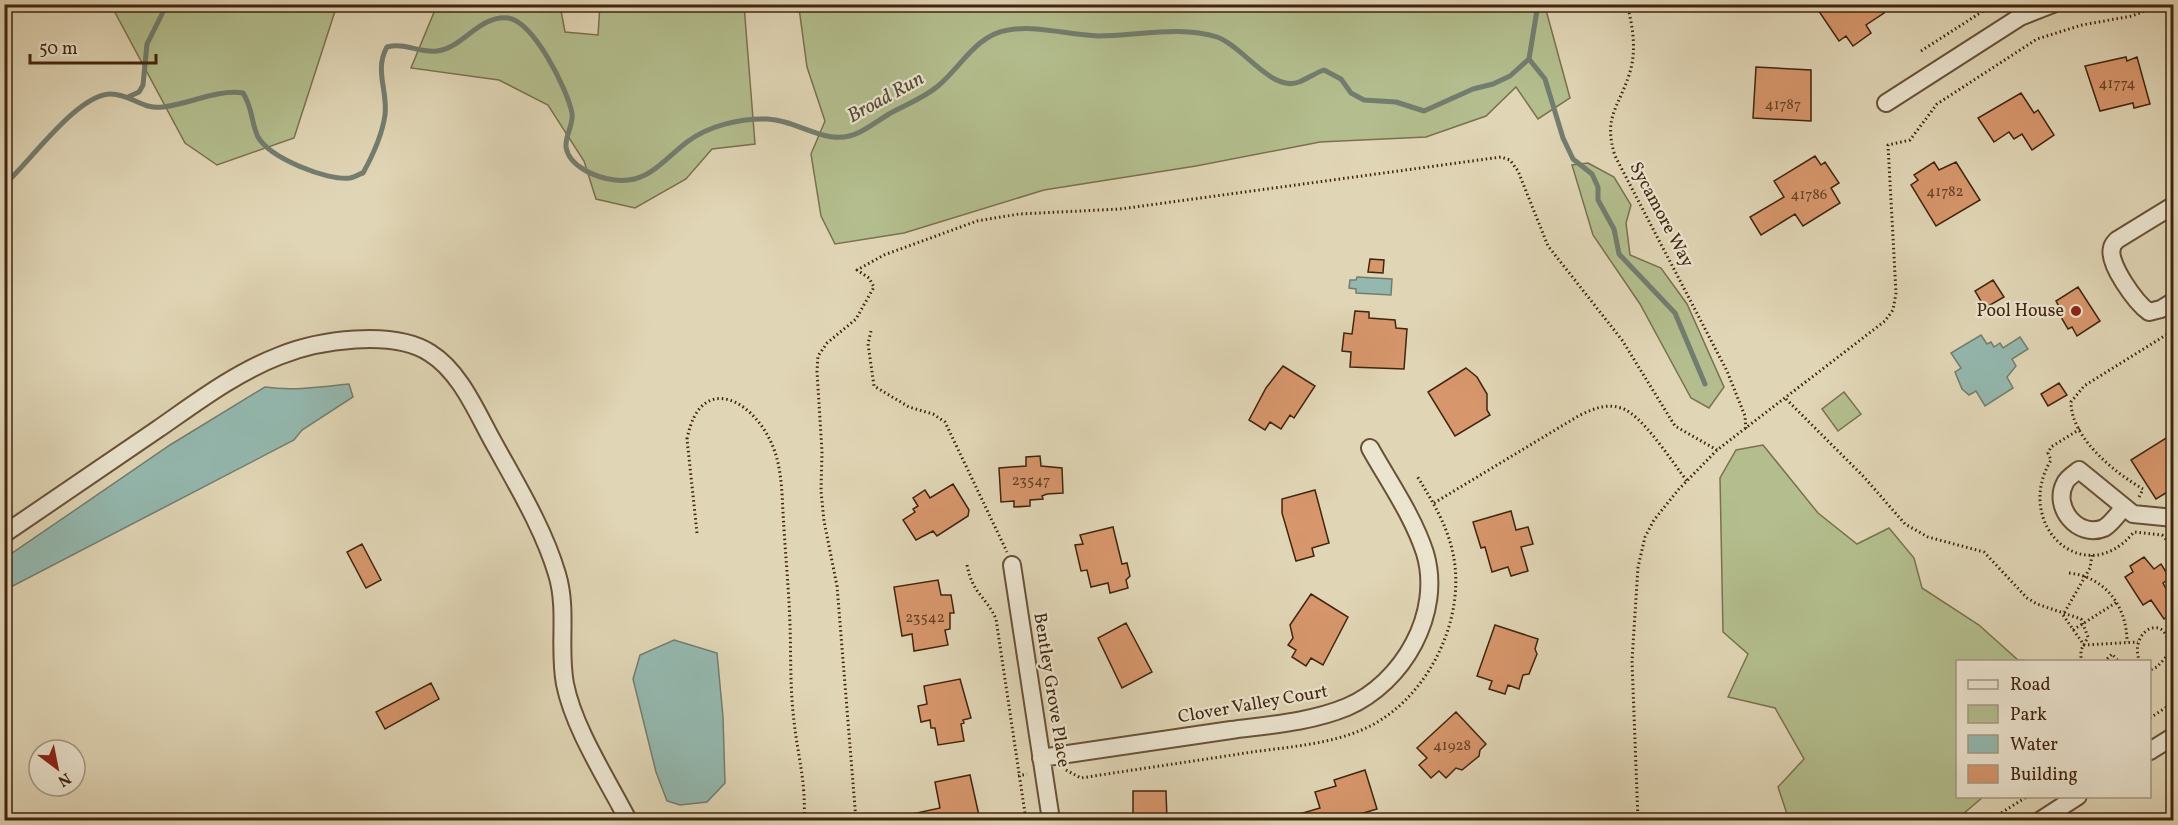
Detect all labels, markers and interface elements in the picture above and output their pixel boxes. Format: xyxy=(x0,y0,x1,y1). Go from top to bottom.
scale bar xyxy=(30,27,156,65)
text: 50 m xyxy=(39,37,78,62)
water label: Broad Run xyxy=(843,65,929,131)
house number: 41774 xyxy=(2099,74,2135,95)
house number: 41787 xyxy=(1765,95,1801,116)
street label: Sycamore Way xyxy=(1623,158,1699,272)
house number: 41782 xyxy=(1926,182,1964,203)
house number: 41786 xyxy=(1791,185,1827,206)
place label: Pool House xyxy=(1976,299,2064,324)
marker: Pool House xyxy=(2069,304,2083,318)
house number: 23547 xyxy=(1012,471,1050,492)
house number: 23542 xyxy=(905,608,945,629)
street label: Bentley Grove Place xyxy=(1026,611,1076,769)
legend xyxy=(1956,660,2151,798)
text: Road xyxy=(2010,673,2051,698)
street label: Clover Valley Court xyxy=(1176,679,1330,731)
text: Park xyxy=(2010,703,2047,728)
text: Water xyxy=(2010,733,2058,758)
house number: 41928 xyxy=(1433,736,1471,757)
north arrow xyxy=(27,738,87,798)
text: Building xyxy=(2010,763,2078,788)
text: N xyxy=(53,767,75,792)

